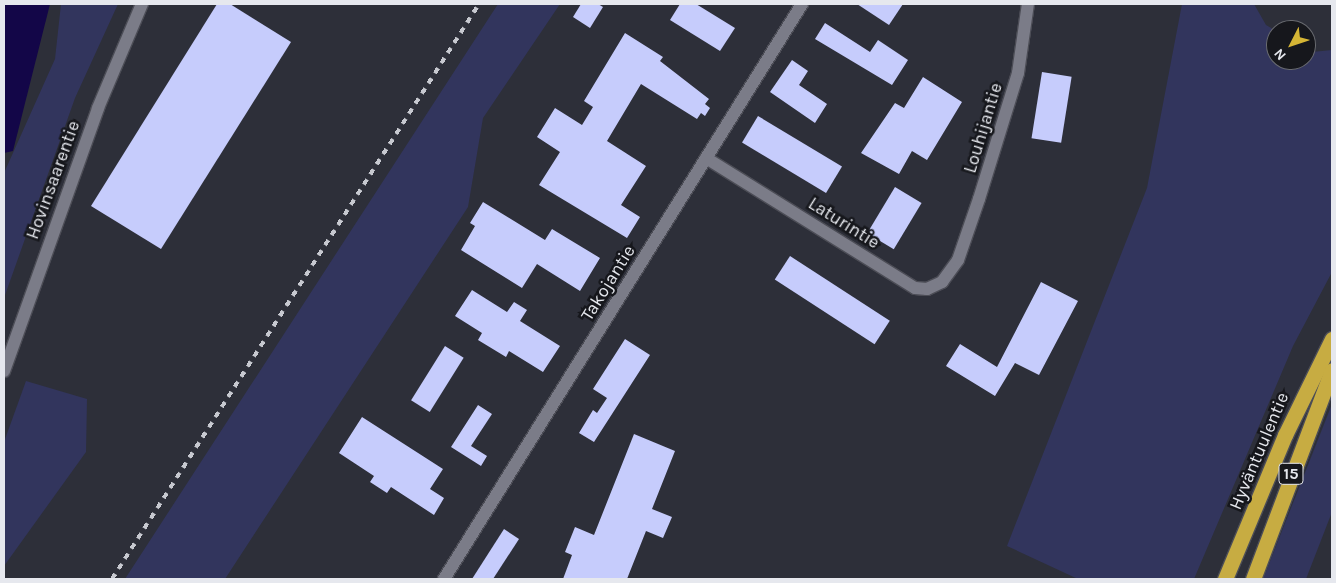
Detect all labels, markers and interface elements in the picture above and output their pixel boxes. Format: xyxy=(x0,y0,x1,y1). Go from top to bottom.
north arrow xyxy=(1266,20,1316,70)
text: N xyxy=(1270,45,1290,64)
street label: Louhijantie xyxy=(959,80,1007,176)
street label: Hovinsaarentie xyxy=(22,118,84,242)
street label: Laturintie xyxy=(804,193,884,253)
street label: Takojantie xyxy=(576,241,640,325)
street label: Hyväntuulentie xyxy=(1225,389,1293,513)
road number: 15 xyxy=(1277,460,1305,488)

